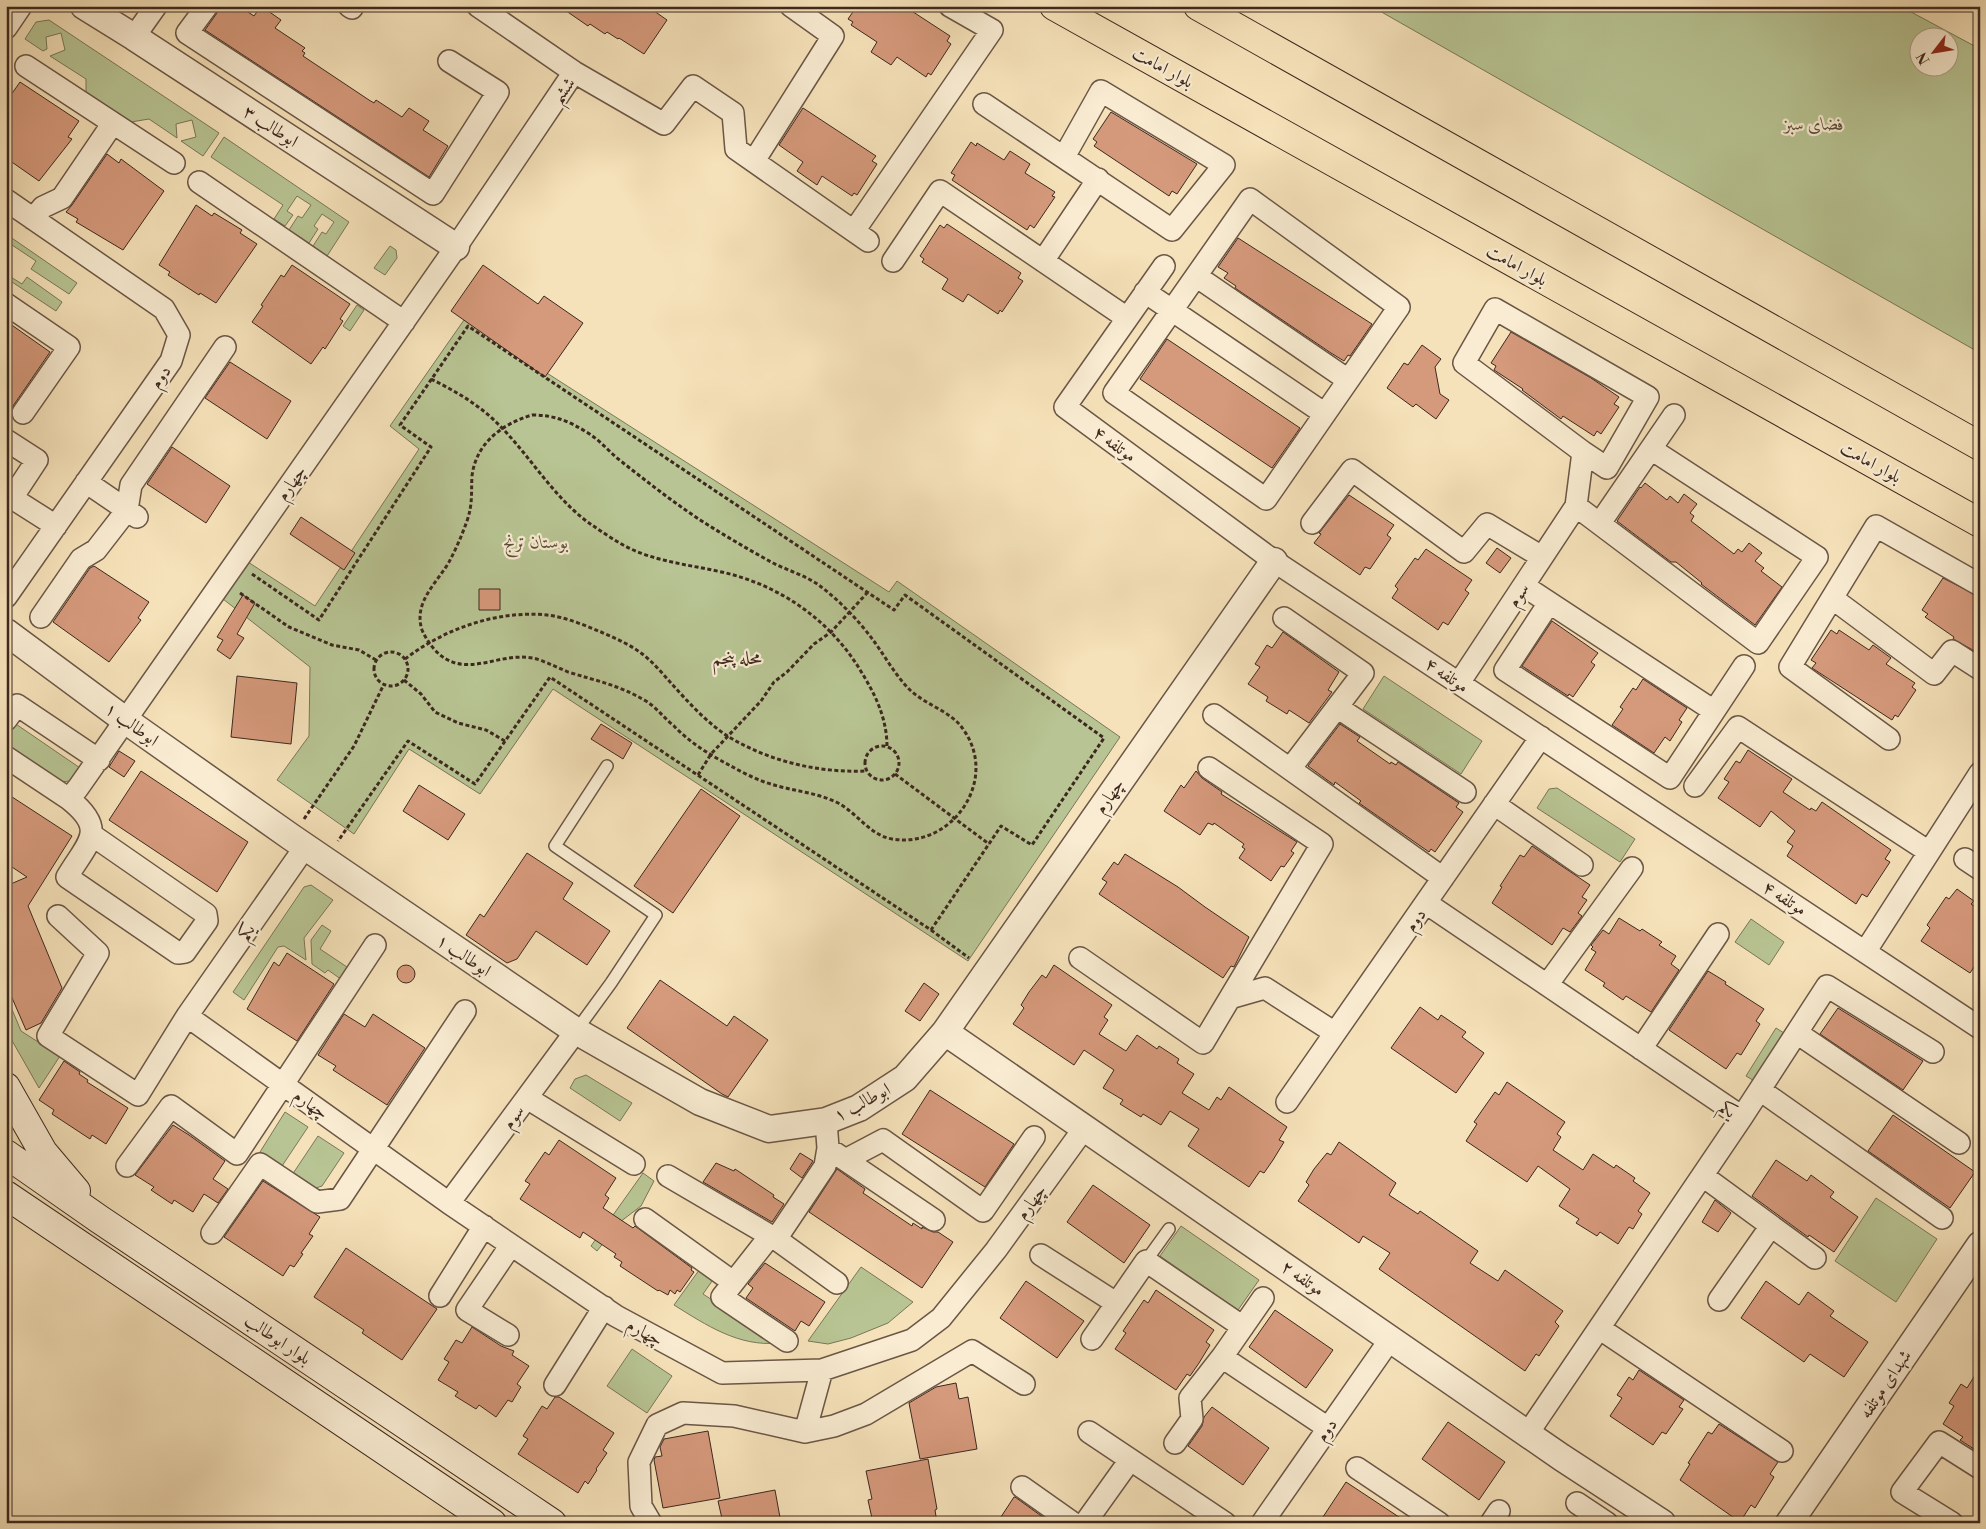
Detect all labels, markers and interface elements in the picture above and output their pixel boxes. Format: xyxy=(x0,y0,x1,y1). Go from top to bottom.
north arrow xyxy=(1908,28,1958,78)
street label: بلوار امامت xyxy=(1128,41,1197,94)
text: N xyxy=(1913,49,1934,68)
street label: ششم xyxy=(546,72,586,112)
street label: ابوطالب ۳ xyxy=(239,100,303,153)
park label: فضای سبز xyxy=(1782,113,1844,136)
street label: بلوار امامت xyxy=(1482,239,1551,292)
street label: دوم xyxy=(144,361,180,396)
street label: موتلفه ۴ xyxy=(1089,421,1141,468)
street label: بلوار امامت xyxy=(1836,436,1905,489)
street label: چهارم xyxy=(271,461,315,508)
park label: بوستان ترنج xyxy=(504,531,569,558)
street label: سوم xyxy=(1502,579,1538,614)
district label: محله پنجم xyxy=(712,646,762,676)
street label: موتلفه ۴ xyxy=(1420,652,1473,698)
street label: ابوطالب ۱ xyxy=(100,697,163,752)
street label: چهارم xyxy=(1089,774,1133,821)
street label: موتلفه ۴ xyxy=(1758,876,1811,921)
street label: دوم xyxy=(1399,904,1435,939)
street label: یکم xyxy=(232,918,265,948)
street label: ابوطالب ۱ xyxy=(432,929,496,982)
street label: ابوطالب ۱ xyxy=(830,1078,895,1127)
street label: چهارم xyxy=(286,1084,333,1128)
street label: یکم xyxy=(1711,1095,1742,1128)
street label: سوم xyxy=(497,1101,533,1136)
street label: چهارم xyxy=(1011,1180,1055,1227)
street label: موتلفه ۲ xyxy=(1276,1255,1329,1302)
street label: بلوار ابوطالب xyxy=(240,1309,315,1370)
street label: چهارم xyxy=(621,1313,667,1355)
street label: شهدای موتلفه xyxy=(1854,1345,1917,1423)
street label: دوم xyxy=(1310,1414,1346,1449)

